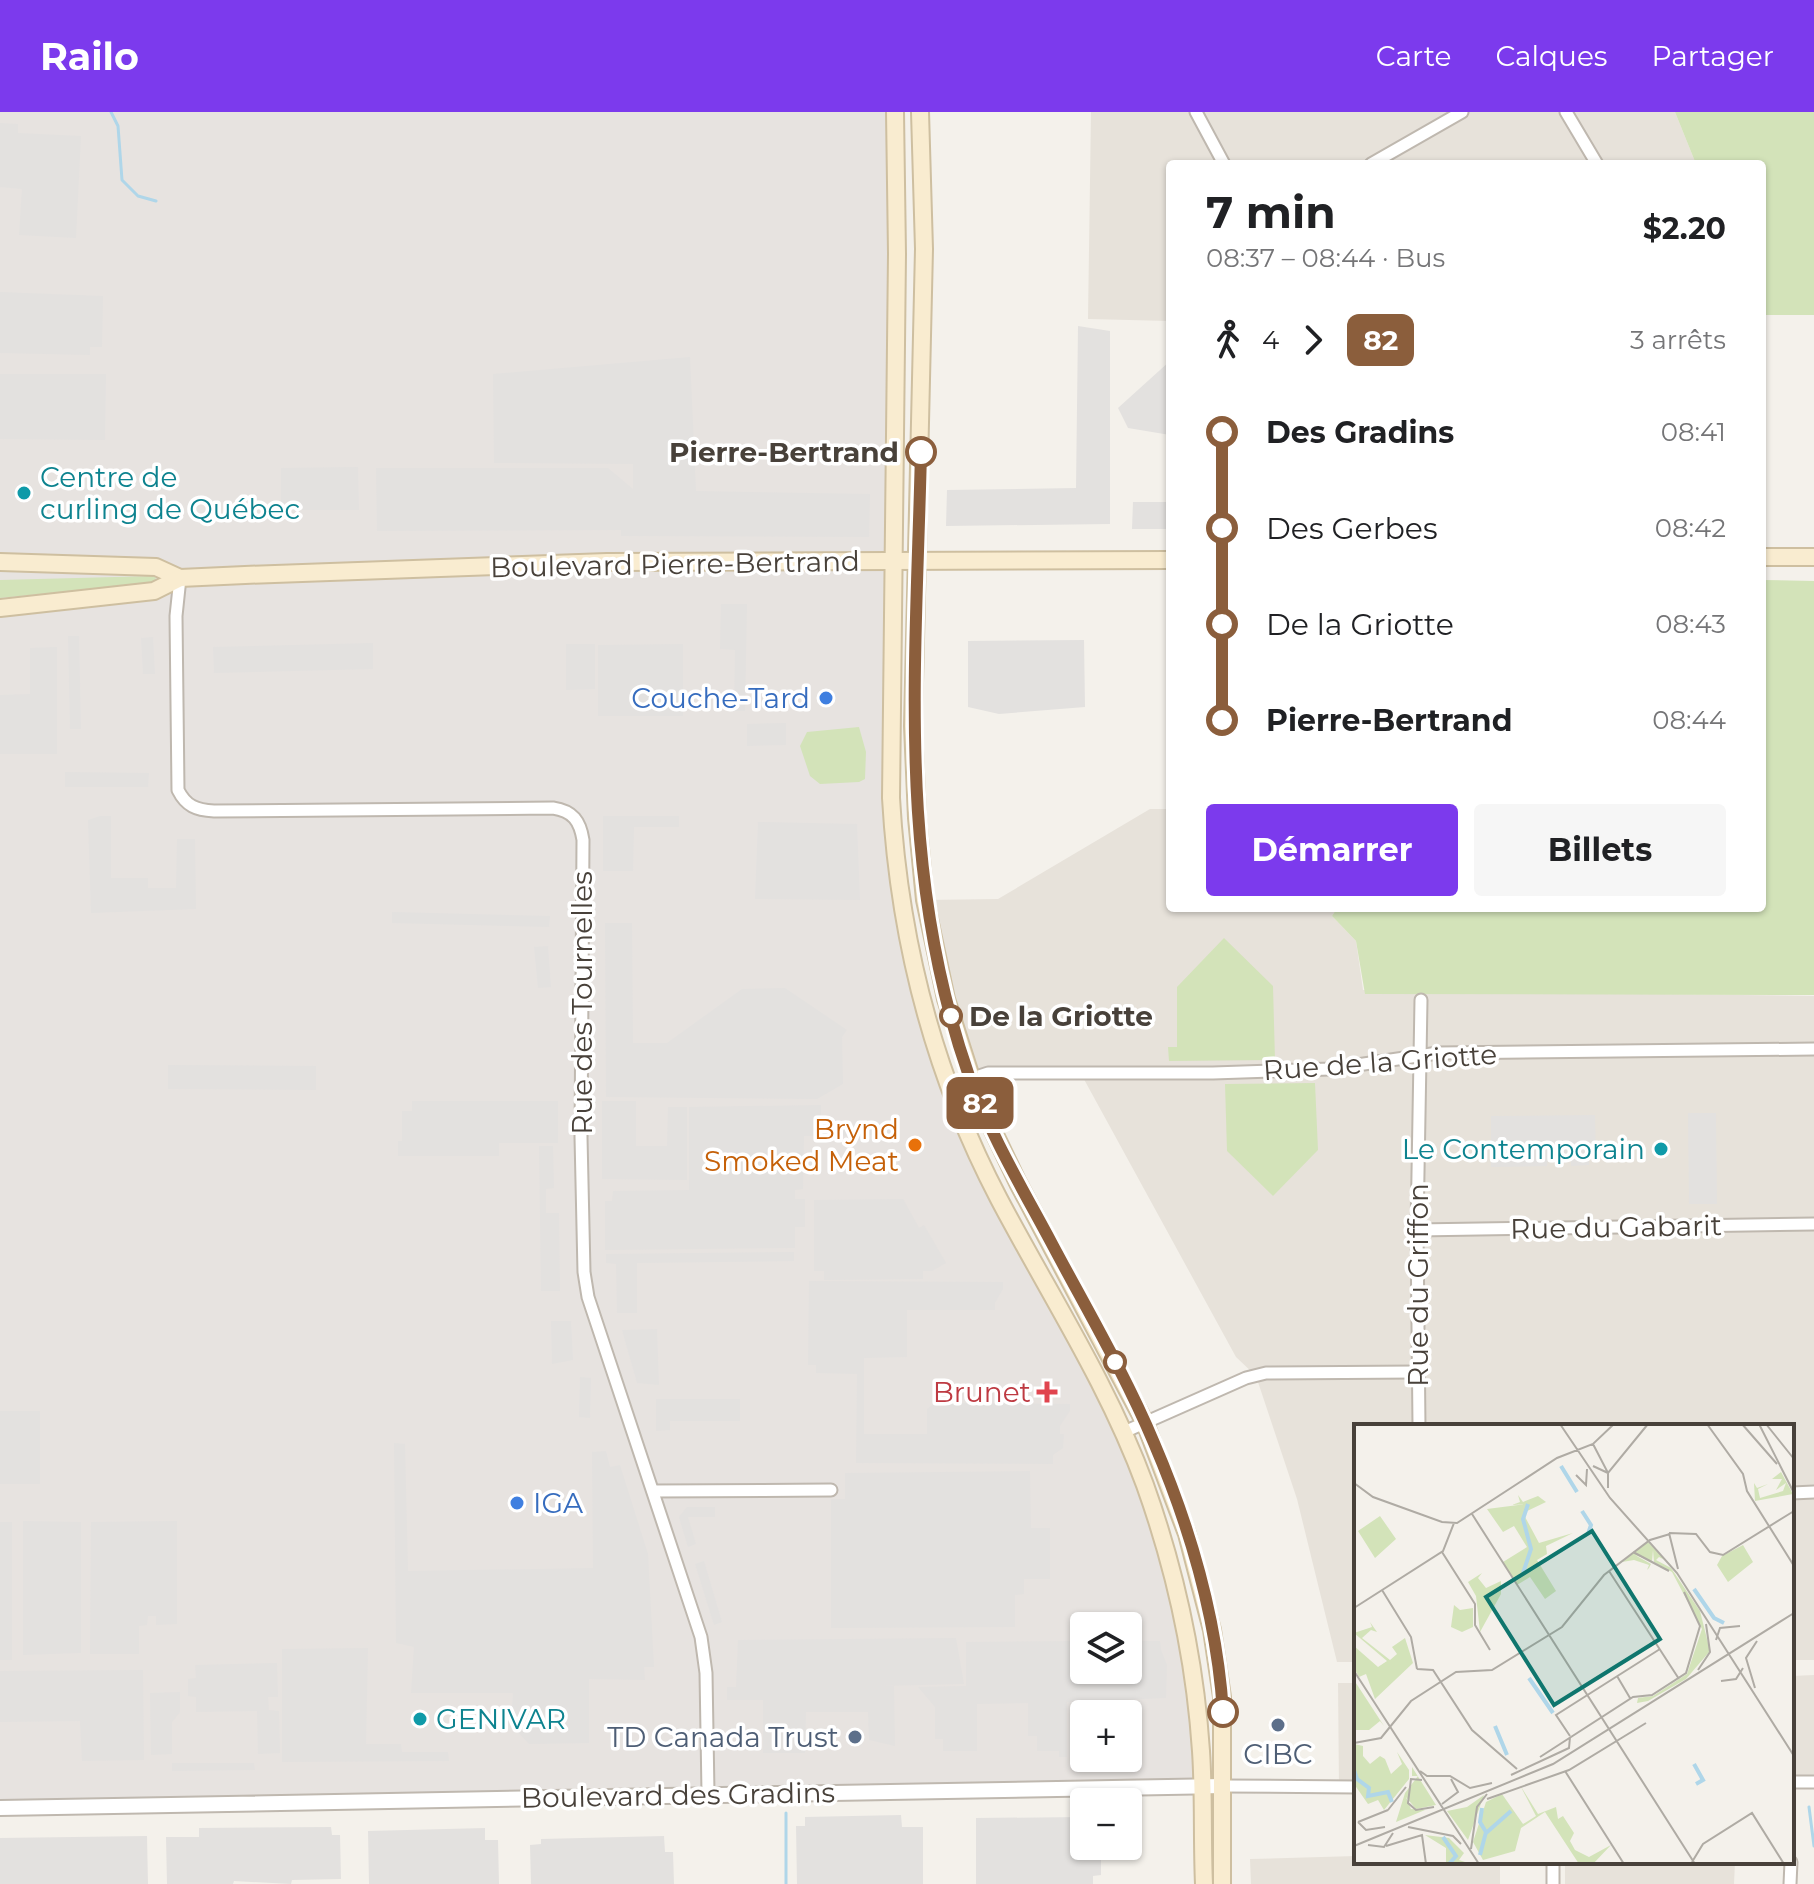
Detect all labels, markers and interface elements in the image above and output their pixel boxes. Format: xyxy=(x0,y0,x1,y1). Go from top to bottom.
text: Railo xyxy=(40,33,139,80)
text: Carte xyxy=(1376,39,1451,73)
text: Calques xyxy=(1495,39,1607,73)
text: Partager xyxy=(1651,39,1774,73)
text: 7 min xyxy=(1206,185,1336,239)
text: $2.20 xyxy=(1643,210,1726,247)
text: 08:37 – 08:44 · Bus xyxy=(1206,242,1445,274)
icon: walk xyxy=(1206,318,1250,362)
icon: forward xyxy=(1291,318,1335,362)
text: 82 xyxy=(1363,323,1398,357)
text: 4 xyxy=(1262,324,1279,356)
text: 3 arrêts xyxy=(1630,324,1726,356)
text: Des Gradins xyxy=(1266,414,1454,451)
text: 08:41 xyxy=(1661,416,1726,448)
place label: Pierre-Bertrand xyxy=(669,435,899,469)
marker: Pierre-Bertrand xyxy=(906,437,936,467)
place label: Centre de curling de Québec xyxy=(40,460,300,526)
marker: Centre de curling de Québec xyxy=(15,484,33,502)
text: Des Gerbes xyxy=(1266,510,1438,547)
text: 08:42 xyxy=(1655,512,1726,544)
street label: Boulevard Pierre-Bertrand xyxy=(490,544,860,584)
text: De la Griotte xyxy=(1266,606,1454,643)
text: 08:43 xyxy=(1655,608,1726,640)
place label: Couche-Tard xyxy=(631,681,810,715)
marker: Couche-Tard xyxy=(817,689,835,707)
text: Pierre-Bertrand xyxy=(1266,702,1512,739)
text: 08:44 xyxy=(1652,704,1726,736)
button: Démarrer xyxy=(1206,804,1458,896)
button: Billets xyxy=(1474,804,1726,896)
street label: Rue des Tournelles xyxy=(565,871,599,1135)
place label: De la Griotte xyxy=(969,999,1153,1033)
marker: De la Griotte xyxy=(940,1005,962,1027)
street label: Rue de la Griotte xyxy=(1262,1037,1498,1087)
line badge: 82 xyxy=(944,1077,1016,1129)
text: 82 xyxy=(962,1086,998,1120)
place label: Brynd Smoked Meat xyxy=(704,1112,899,1178)
place label: Le Contemporain xyxy=(1402,1132,1645,1166)
marker: Brynd Smoked Meat xyxy=(906,1136,924,1154)
marker: Le Contemporain xyxy=(1652,1140,1670,1158)
street label: Rue du Griffon xyxy=(1401,1183,1435,1387)
street label: Rue du Gabarit xyxy=(1510,1208,1722,1246)
unlabelled marker xyxy=(1104,1351,1126,1373)
place label: Brunet xyxy=(933,1375,1031,1409)
marker: Brunet xyxy=(1038,1383,1056,1401)
inset map xyxy=(1354,1424,1794,1864)
place label: IGA xyxy=(533,1486,584,1520)
marker: IGA xyxy=(508,1494,526,1512)
map controls xyxy=(1070,1612,1142,1860)
button: layers xyxy=(1070,1612,1142,1684)
unlabelled marker xyxy=(1208,1697,1238,1727)
button: + xyxy=(1070,1700,1142,1772)
place label: GENIVAR xyxy=(436,1702,566,1736)
marker: GENIVAR xyxy=(411,1710,429,1728)
marker: CIBC xyxy=(1269,1716,1287,1734)
place label: TD Canada Trust xyxy=(607,1720,839,1754)
marker: TD Canada Trust xyxy=(846,1728,864,1746)
place label: CIBC xyxy=(1243,1737,1313,1771)
street label: Boulevard des Gradins xyxy=(521,1775,835,1815)
button: − xyxy=(1070,1788,1142,1860)

